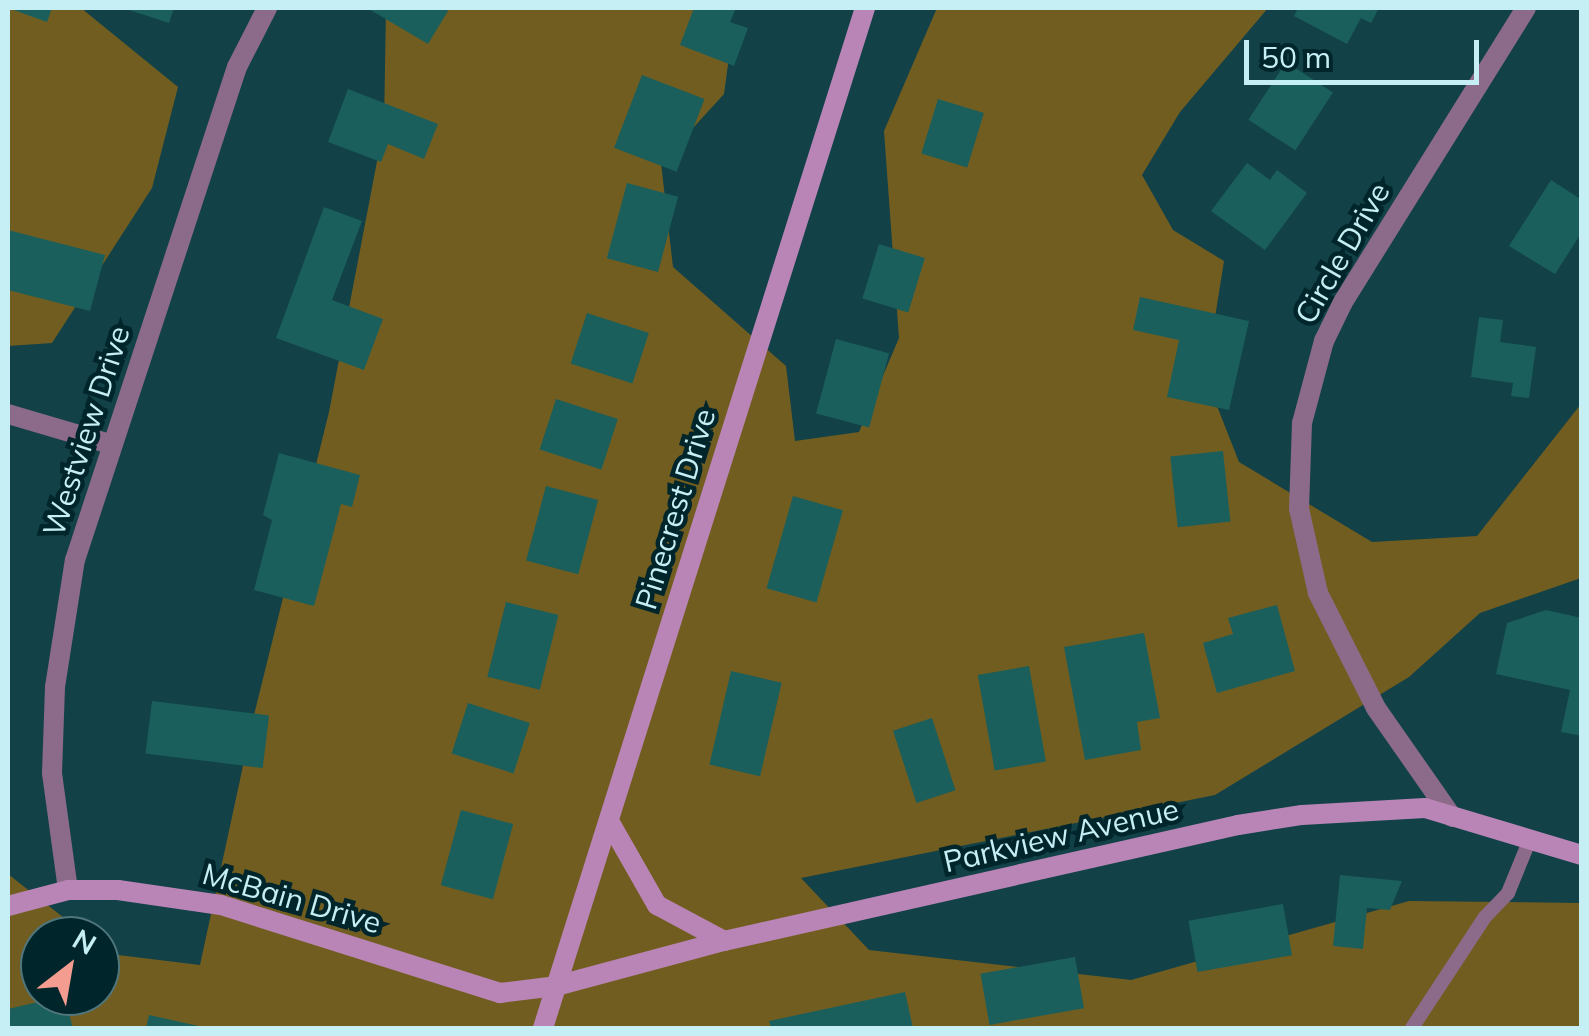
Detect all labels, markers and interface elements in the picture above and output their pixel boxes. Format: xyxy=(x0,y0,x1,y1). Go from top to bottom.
scale bar xyxy=(1249,20,1484,82)
text: 50 m xyxy=(1261,38,1331,76)
street label: Circle Drive xyxy=(1287,176,1397,330)
street label: Westview Drive xyxy=(35,321,137,541)
street label: Pinecrest Drive xyxy=(627,404,723,614)
street label: Parkview Avenue xyxy=(940,790,1182,880)
street label: McBain Drive xyxy=(199,855,385,941)
north arrow xyxy=(20,916,120,1016)
text: N xyxy=(67,921,103,962)

